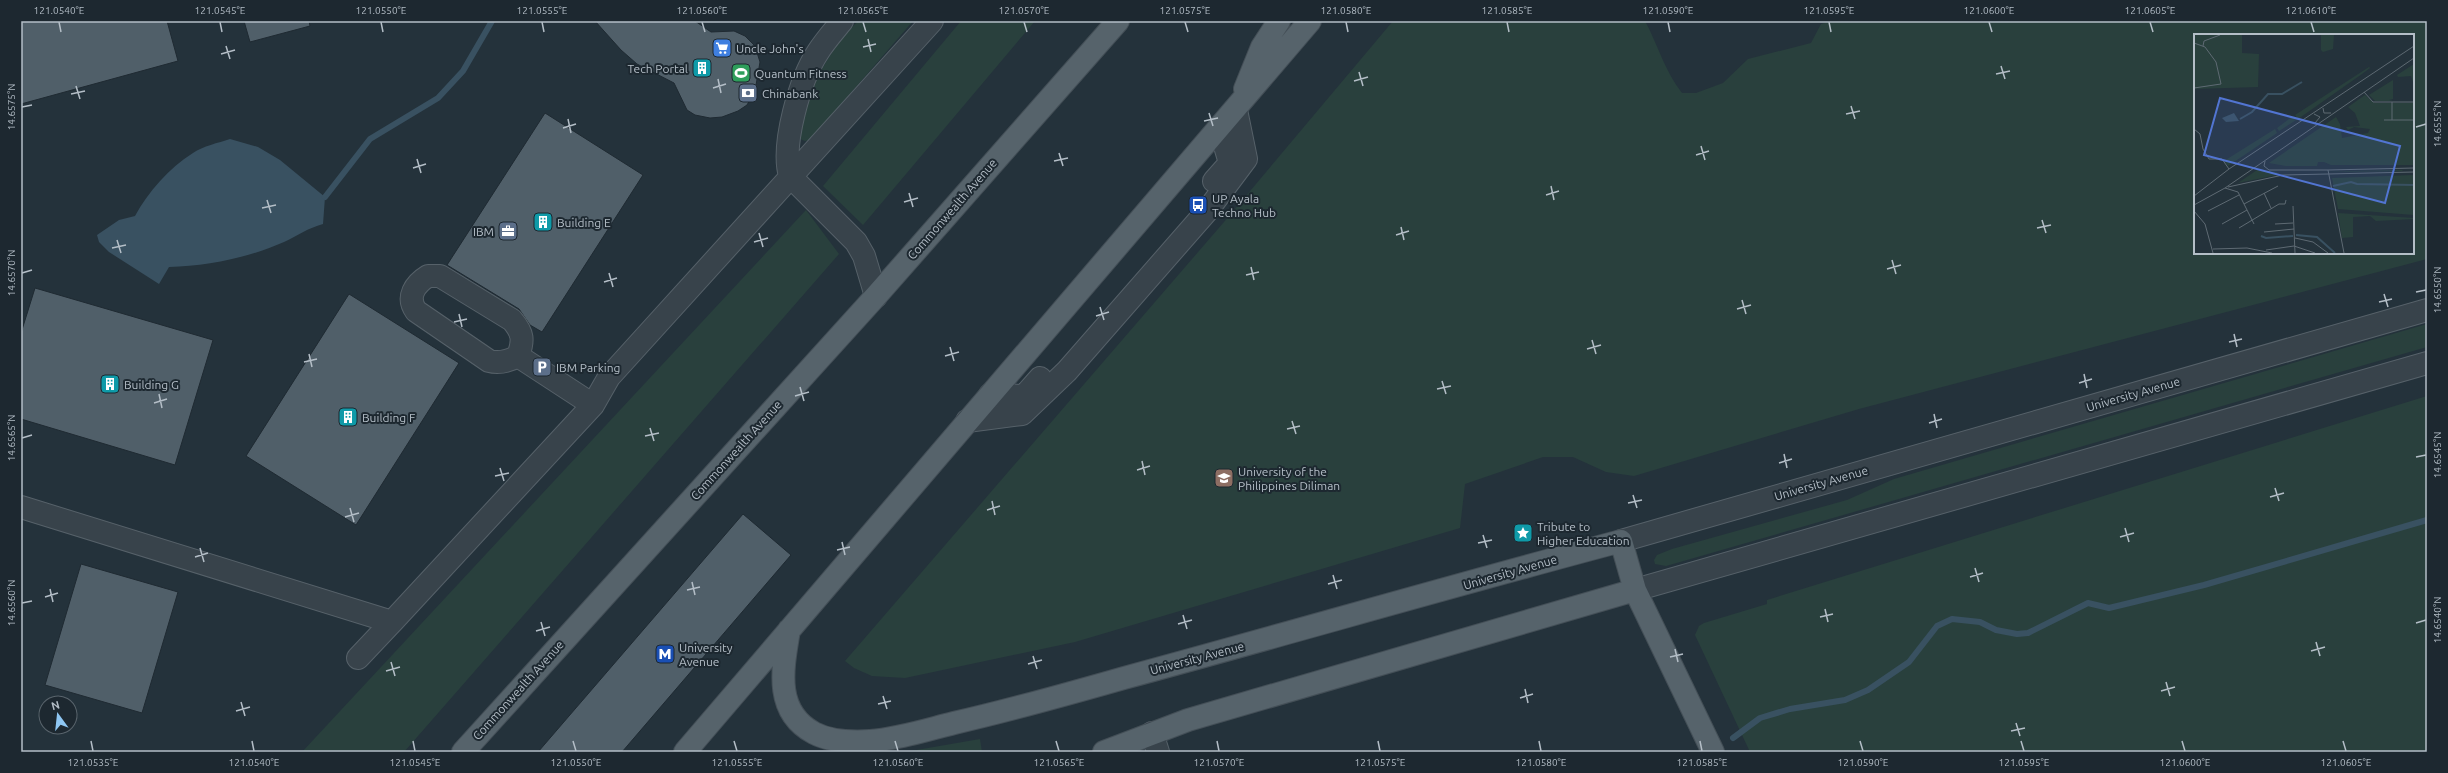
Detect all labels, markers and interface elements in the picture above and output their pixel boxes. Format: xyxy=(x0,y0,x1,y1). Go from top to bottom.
text: 121.0540°E xyxy=(34,5,85,16)
text: 121.0545°E xyxy=(195,5,246,16)
text: 121.0550°E xyxy=(356,5,407,16)
text: 121.0555°E xyxy=(517,5,568,16)
text: 121.0560°E xyxy=(677,5,728,16)
text: 121.0565°E xyxy=(838,5,889,16)
text: 121.0570°E xyxy=(999,5,1050,16)
text: 121.0575°E xyxy=(1160,5,1211,16)
text: 121.0580°E xyxy=(1321,5,1372,16)
text: 121.0585°E xyxy=(1482,5,1533,16)
text: 121.0590°E xyxy=(1643,5,1694,16)
text: 121.0595°E xyxy=(1804,5,1855,16)
text: 121.0600°E xyxy=(1964,5,2015,16)
text: 121.0605°E xyxy=(2125,5,2176,16)
text: 121.0610°E xyxy=(2286,5,2337,16)
inset map xyxy=(2194,34,2414,254)
supermarket icon: Uncle John's xyxy=(711,37,733,59)
place label: Uncle John's xyxy=(736,42,804,55)
building icon: Tech Portal xyxy=(691,57,713,79)
place label: Tech Portal xyxy=(627,62,688,75)
sports icon: Quantum Fitness xyxy=(730,62,752,84)
place label: Quantum Fitness xyxy=(755,67,847,80)
bank icon: Chinabank xyxy=(737,82,759,104)
text: 14.6575°N xyxy=(6,84,17,130)
place label: Chinabank xyxy=(762,87,818,100)
text: 14.6555°N xyxy=(2432,101,2443,147)
street label: Commonwealth Avenue xyxy=(905,156,999,262)
place label: UP Ayala Techno Hub xyxy=(1212,192,1276,219)
bus stop icon: UP Ayala Techno Hub xyxy=(1187,194,1209,216)
building icon: Building E xyxy=(532,211,554,233)
place label: Building E xyxy=(557,216,611,229)
office icon: IBM xyxy=(497,220,519,242)
place label: IBM xyxy=(473,225,494,238)
text: 14.6570°N xyxy=(6,250,17,296)
text: 14.6550°N xyxy=(2432,267,2443,313)
parking icon: IBM Parking xyxy=(531,356,553,378)
place label: IBM Parking xyxy=(556,361,620,374)
building icon: Building G xyxy=(99,373,121,395)
street label: University Avenue xyxy=(2085,374,2181,414)
place label: Building G xyxy=(124,378,179,391)
street label: Commonwealth Avenue xyxy=(688,398,784,502)
building icon: Building F xyxy=(337,406,359,428)
place label: Building F xyxy=(362,411,415,424)
text: 14.6565°N xyxy=(6,415,17,461)
text: 14.6545°N xyxy=(2432,432,2443,478)
street label: University Avenue xyxy=(1773,463,1869,503)
place label: University of the Philippines Diliman xyxy=(1238,465,1340,492)
school or university icon: University of the Philippines Diliman xyxy=(1213,467,1235,489)
place label: Tribute to Higher Education xyxy=(1537,520,1630,547)
place icon: Tribute to Higher Education xyxy=(1512,522,1534,544)
street label: University Avenue xyxy=(1462,552,1558,592)
text: 14.6560°N xyxy=(6,580,17,626)
text: 14.6540°N xyxy=(2432,597,2443,643)
street label: Commonwealth Avenue xyxy=(470,638,566,742)
street label: University Avenue xyxy=(1149,639,1245,677)
place label: University Avenue xyxy=(679,641,733,668)
metro station icon: University Avenue xyxy=(654,643,676,665)
north arrow xyxy=(38,695,78,735)
text: N xyxy=(50,698,61,712)
text: 121.0535°E xyxy=(68,757,119,768)
text: 121.0540°E xyxy=(229,757,280,768)
text: 121.0545°E xyxy=(390,757,441,768)
text: 121.0550°E xyxy=(551,757,602,768)
text: 121.0555°E xyxy=(712,757,763,768)
text: 121.0560°E xyxy=(873,757,924,768)
text: 121.0565°E xyxy=(1034,757,1085,768)
text: 121.0570°E xyxy=(1194,757,1245,768)
text: 121.0575°E xyxy=(1355,757,1406,768)
text: 121.0580°E xyxy=(1516,757,1567,768)
text: 121.0585°E xyxy=(1677,757,1728,768)
text: 121.0590°E xyxy=(1838,757,1889,768)
text: 121.0595°E xyxy=(1999,757,2050,768)
text: 121.0600°E xyxy=(2160,757,2211,768)
text: 121.0605°E xyxy=(2321,757,2372,768)

